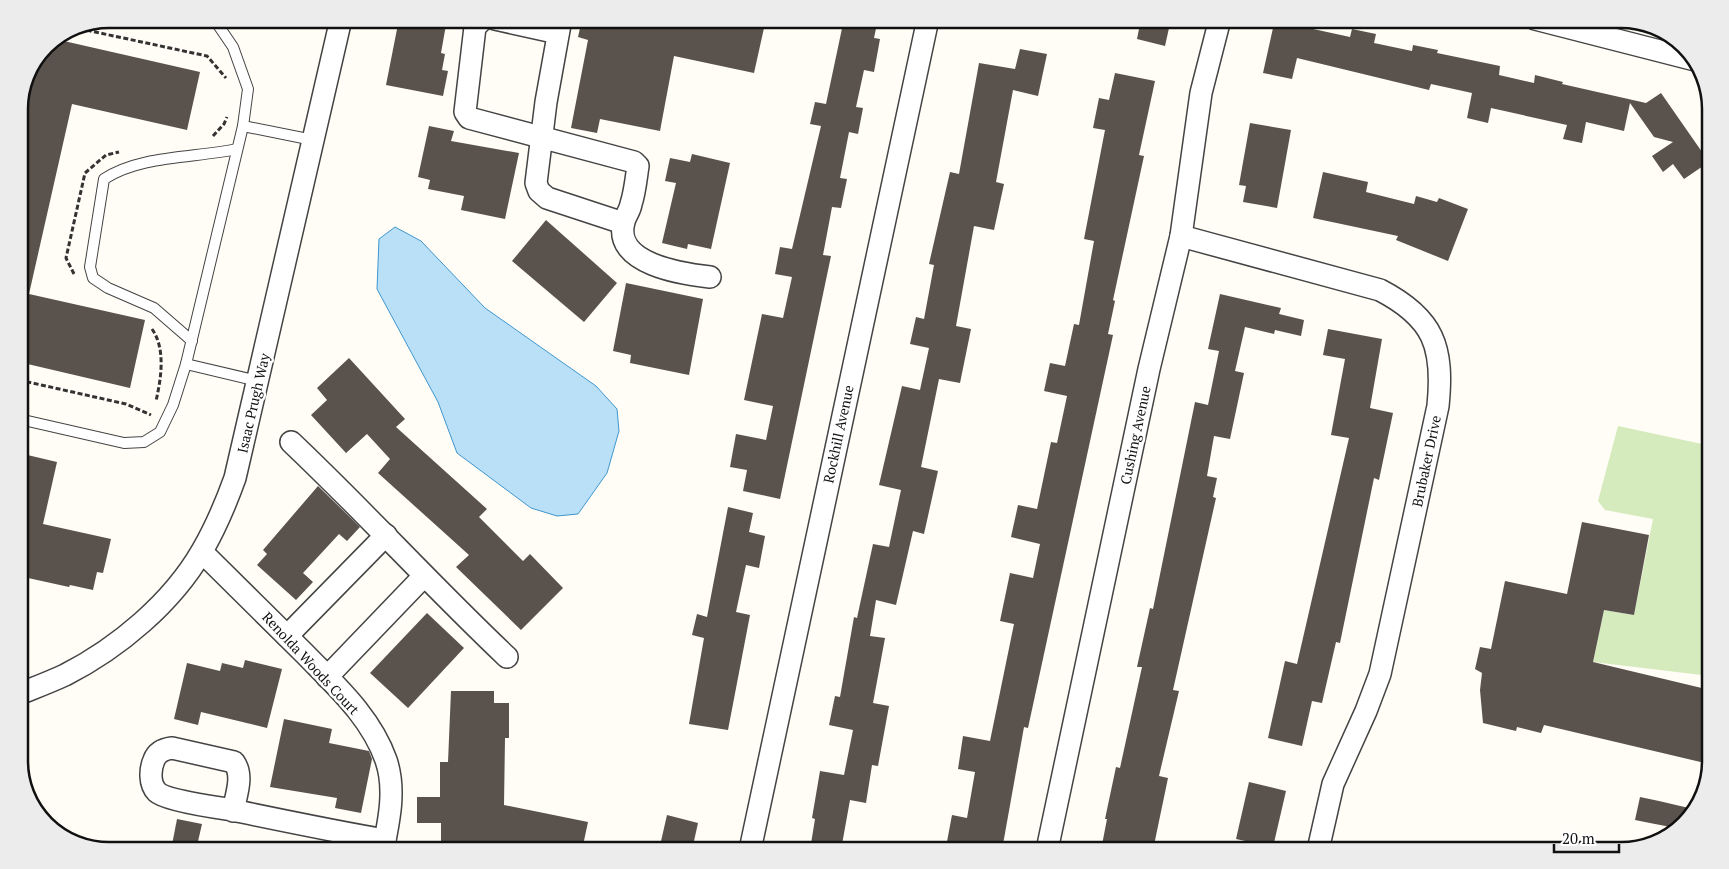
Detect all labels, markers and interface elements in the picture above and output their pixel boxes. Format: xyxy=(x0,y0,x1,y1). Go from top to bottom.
street label: Isaac Prugh Way xyxy=(232,350,274,455)
street label: Rockhill Avenue xyxy=(818,383,858,485)
street label: Cushing Avenue xyxy=(1115,384,1155,486)
street label: Brubaker Drive xyxy=(1407,414,1445,508)
street label: Renolda Woods Court xyxy=(258,607,364,719)
scale bar xyxy=(1554,822,1619,854)
text: 20 m xyxy=(1562,828,1595,848)

